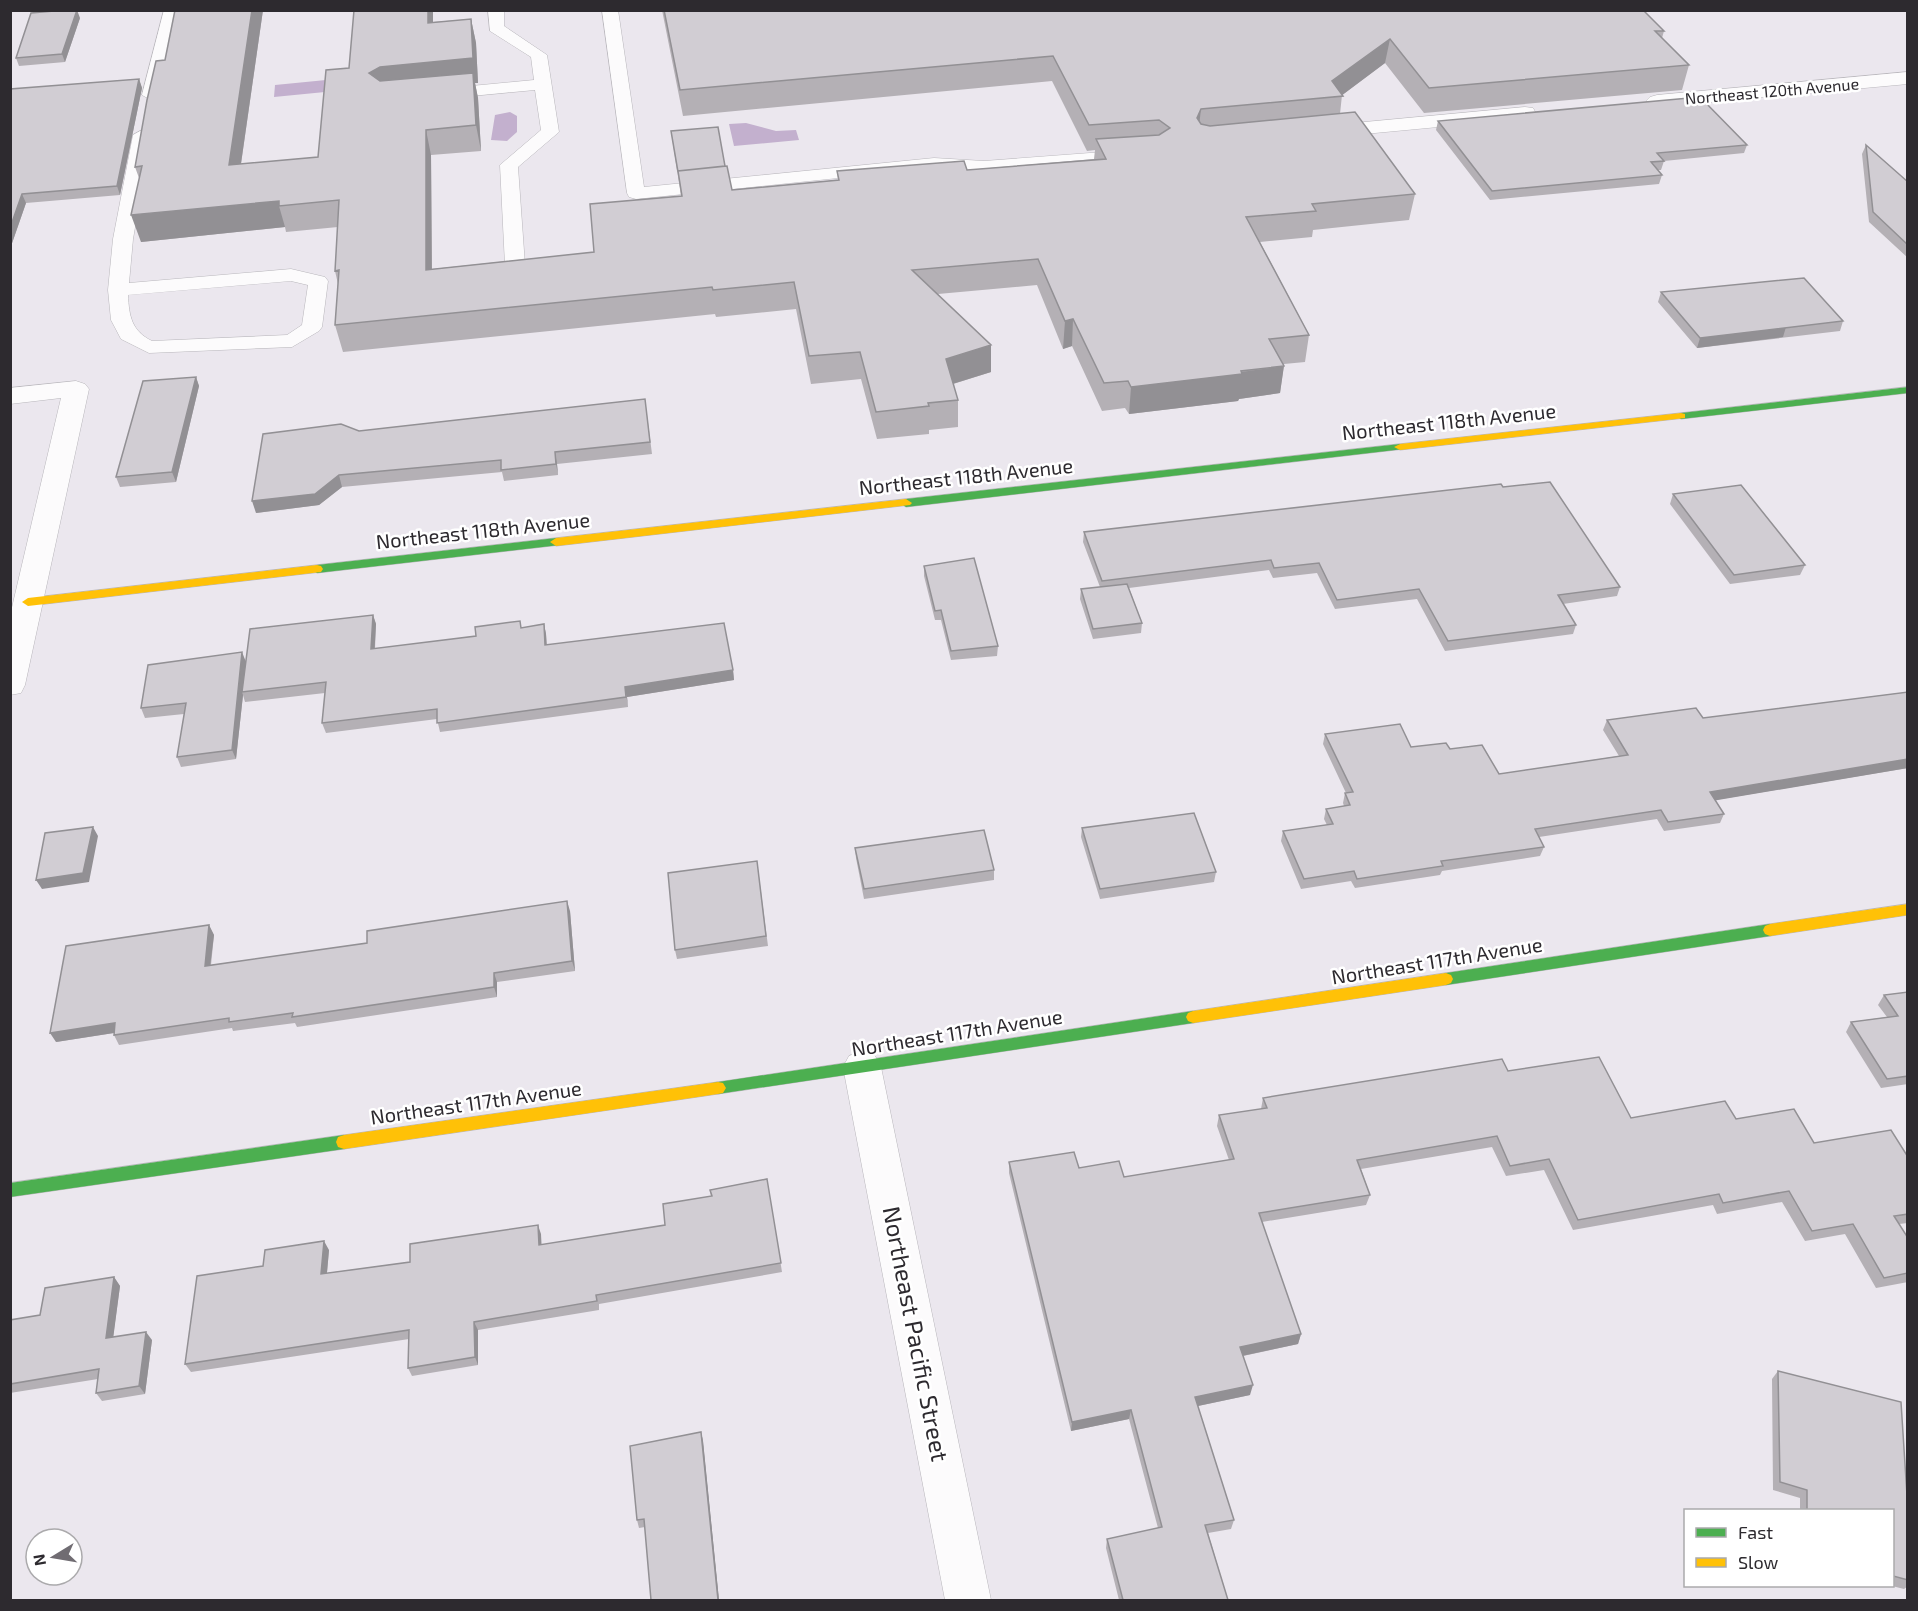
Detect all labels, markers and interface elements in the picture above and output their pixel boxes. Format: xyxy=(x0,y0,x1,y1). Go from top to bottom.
street label: Northeast 120th Avenue xyxy=(1684,73,1860,108)
street label: Northeast 118th Avenue xyxy=(1341,398,1557,444)
street label: Northeast 118th Avenue xyxy=(858,453,1074,499)
street label: Northeast 118th Avenue xyxy=(375,507,591,553)
street label: Northeast 117th Avenue xyxy=(1330,931,1544,989)
street label: Northeast 117th Avenue xyxy=(850,1003,1064,1061)
street label: Northeast 117th Avenue xyxy=(369,1075,583,1129)
street label: Northeast Pacific Street xyxy=(878,1204,955,1464)
legend xyxy=(1684,1509,1894,1587)
text: Fast xyxy=(1738,1521,1773,1543)
north arrow xyxy=(24,1527,84,1587)
text: Slow xyxy=(1738,1551,1779,1573)
text: N xyxy=(28,1552,49,1567)

